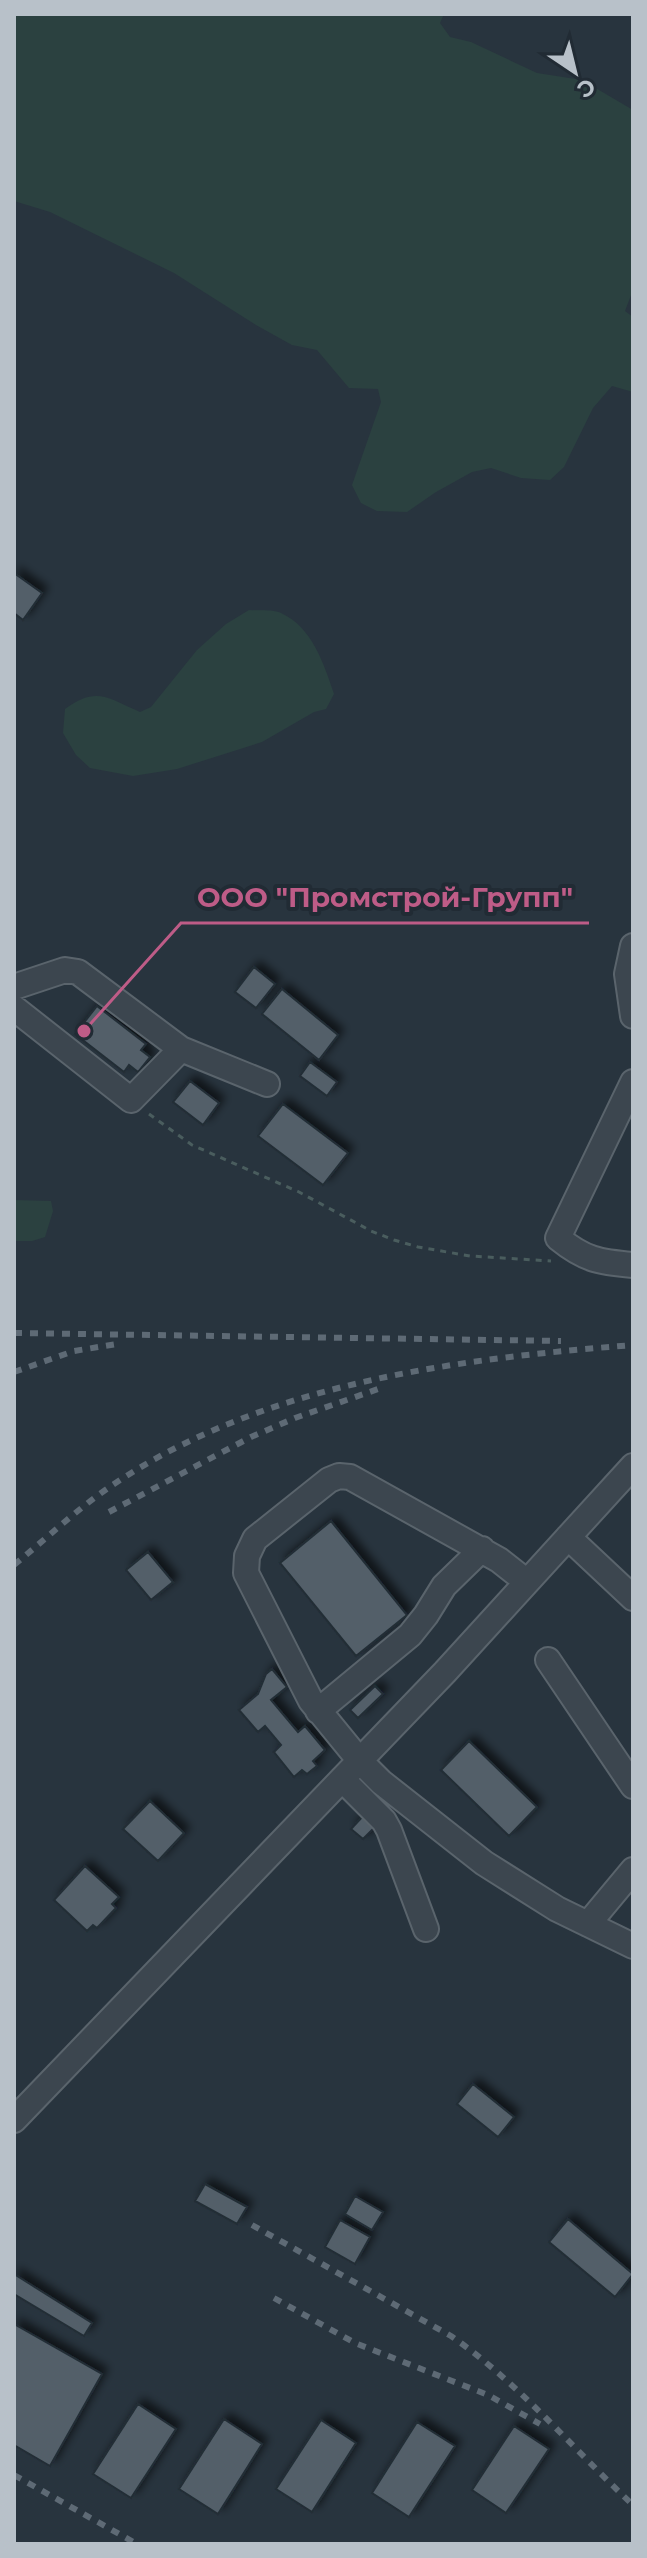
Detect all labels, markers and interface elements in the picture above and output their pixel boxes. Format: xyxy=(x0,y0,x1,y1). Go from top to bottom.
north arrow xyxy=(535,32,615,112)
text: С xyxy=(572,72,600,104)
callout: ООО "Промстрой-Групп" xyxy=(181,871,589,923)
text: ООО "Промстрой-Групп" xyxy=(197,880,573,914)

